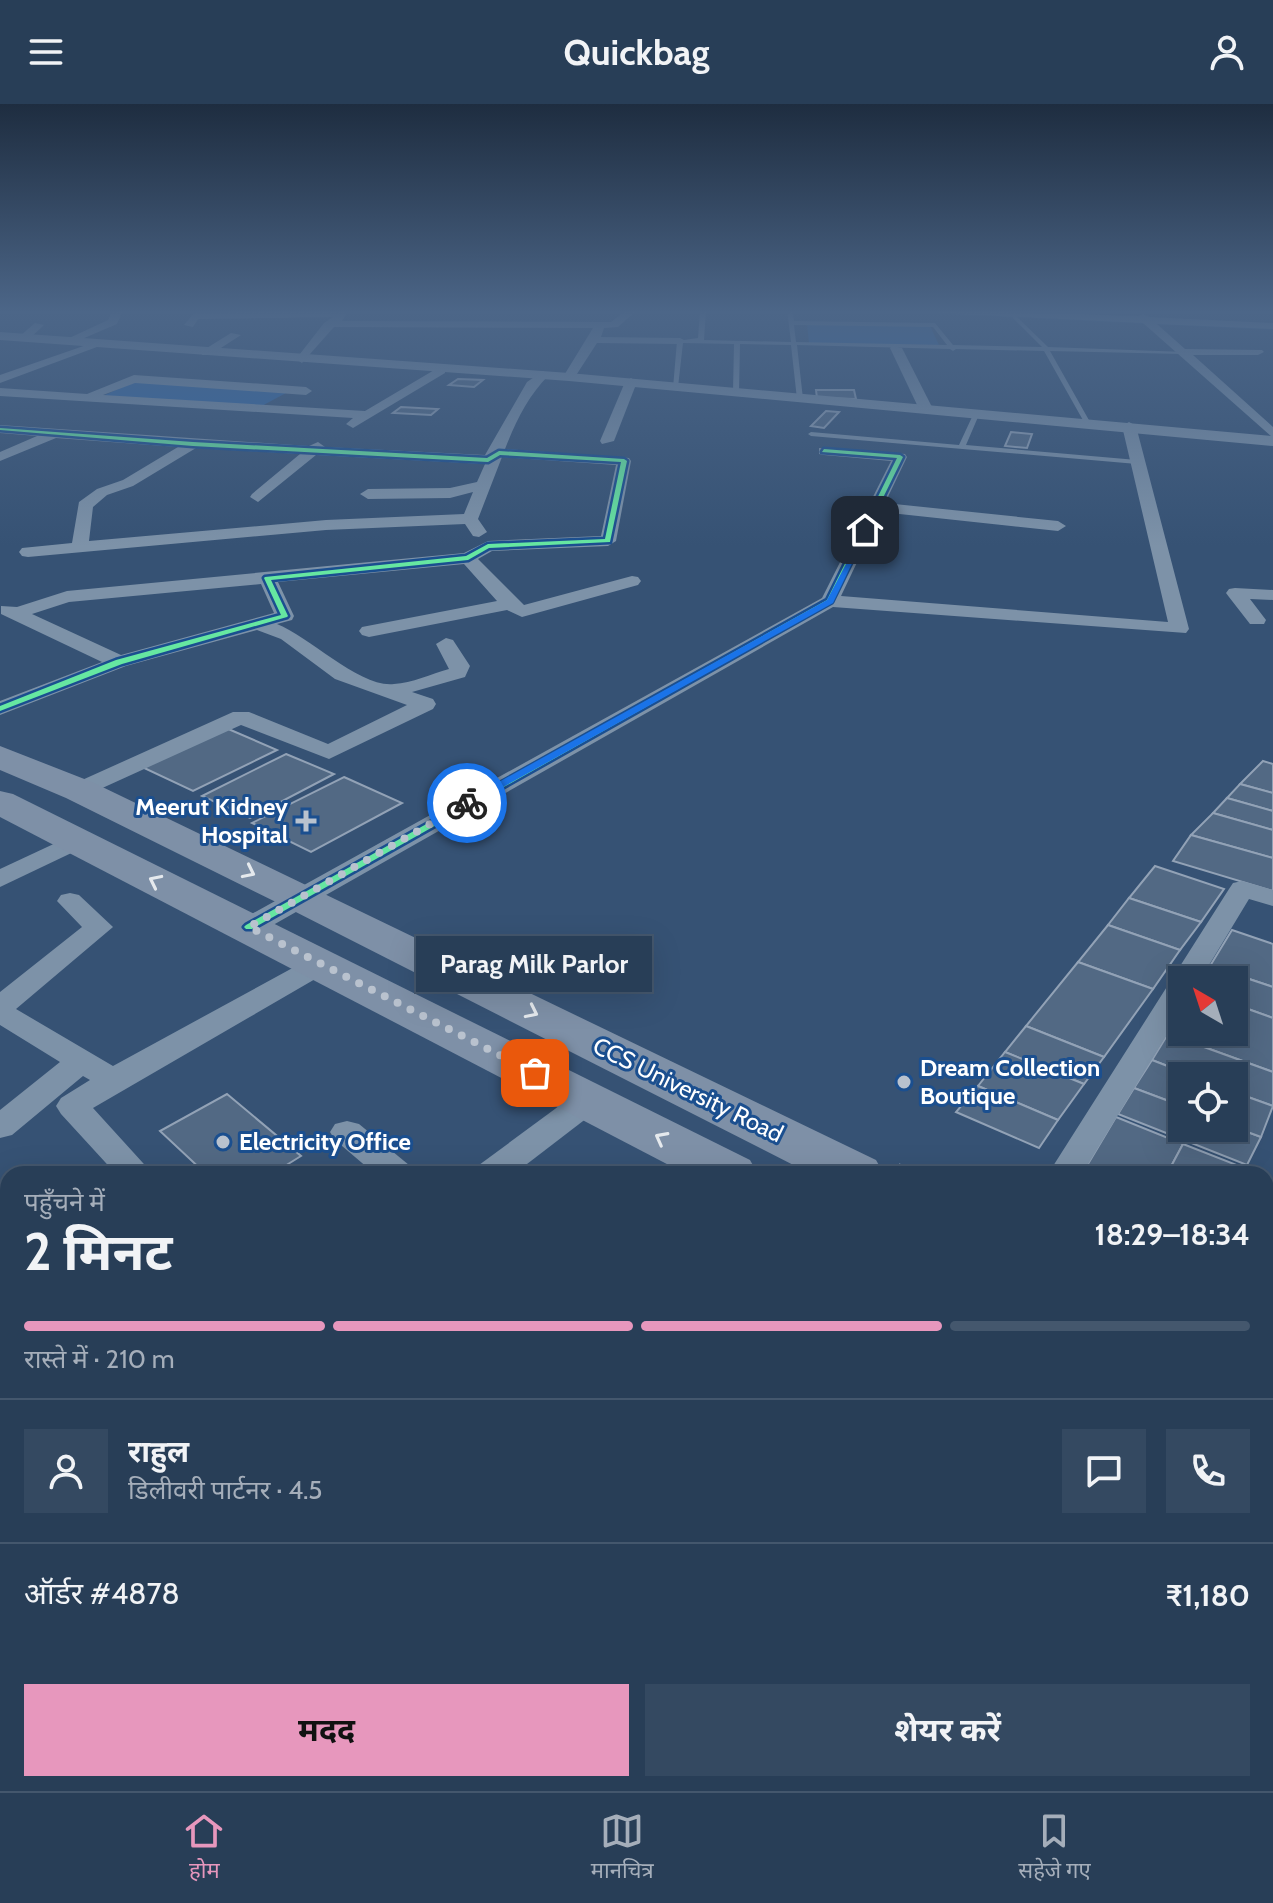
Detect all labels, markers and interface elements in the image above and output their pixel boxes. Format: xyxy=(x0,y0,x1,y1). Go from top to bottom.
icon: menu xyxy=(24,30,68,74)
text: Quickbag xyxy=(563,30,710,74)
icon: person xyxy=(1205,30,1249,74)
pin xyxy=(831,496,899,564)
icon: home xyxy=(843,508,887,552)
courier xyxy=(427,763,507,843)
icon: bike xyxy=(445,781,489,825)
place label: Meerut Kidney Hospital xyxy=(135,792,288,849)
marker: Meerut Kidney Hospital xyxy=(295,810,317,832)
one-way arrow xyxy=(240,862,255,878)
one-way arrow xyxy=(149,875,163,891)
callout: Parag Milk Parlor xyxy=(417,937,653,993)
text: Parag Milk Parlor xyxy=(440,948,628,980)
north arrow xyxy=(1168,966,1248,1046)
map controls xyxy=(1168,966,1248,1142)
one-way arrow xyxy=(523,1003,538,1018)
street label: CCS University Road xyxy=(588,1031,788,1148)
pin xyxy=(501,1039,569,1107)
icon: bag xyxy=(513,1051,557,1095)
place label: Dream Collection Boutique xyxy=(920,1053,1100,1110)
button: locate xyxy=(1168,1062,1248,1142)
marker: Dream Collection Boutique xyxy=(895,1073,913,1091)
place label: Electricity Office xyxy=(239,1127,411,1156)
one-way arrow xyxy=(655,1132,670,1147)
marker: Electricity Office xyxy=(214,1133,232,1151)
text: पहुँचने में xyxy=(24,1186,105,1218)
text: 18:29–18:34 xyxy=(1095,1216,1250,1253)
text: 2 मिनट xyxy=(24,1220,172,1283)
text: रास्ते में · 210 m xyxy=(24,1343,175,1375)
button: person xyxy=(24,1429,108,1513)
button: chat xyxy=(1062,1429,1146,1513)
button: phone xyxy=(1166,1429,1250,1513)
text: राहुल xyxy=(128,1433,189,1470)
text: डिलीवरी पार्टनर · 4.5 xyxy=(128,1474,322,1506)
text: ऑर्डर #4878 xyxy=(24,1575,180,1612)
text: ₹1,180 xyxy=(1166,1577,1250,1614)
button: मदद xyxy=(24,1684,629,1776)
button: शेयर करें xyxy=(645,1684,1250,1776)
tab: होम xyxy=(182,1809,226,1887)
tab: मानचित्र xyxy=(591,1809,654,1887)
tab: सहेजे गए xyxy=(1018,1809,1091,1887)

